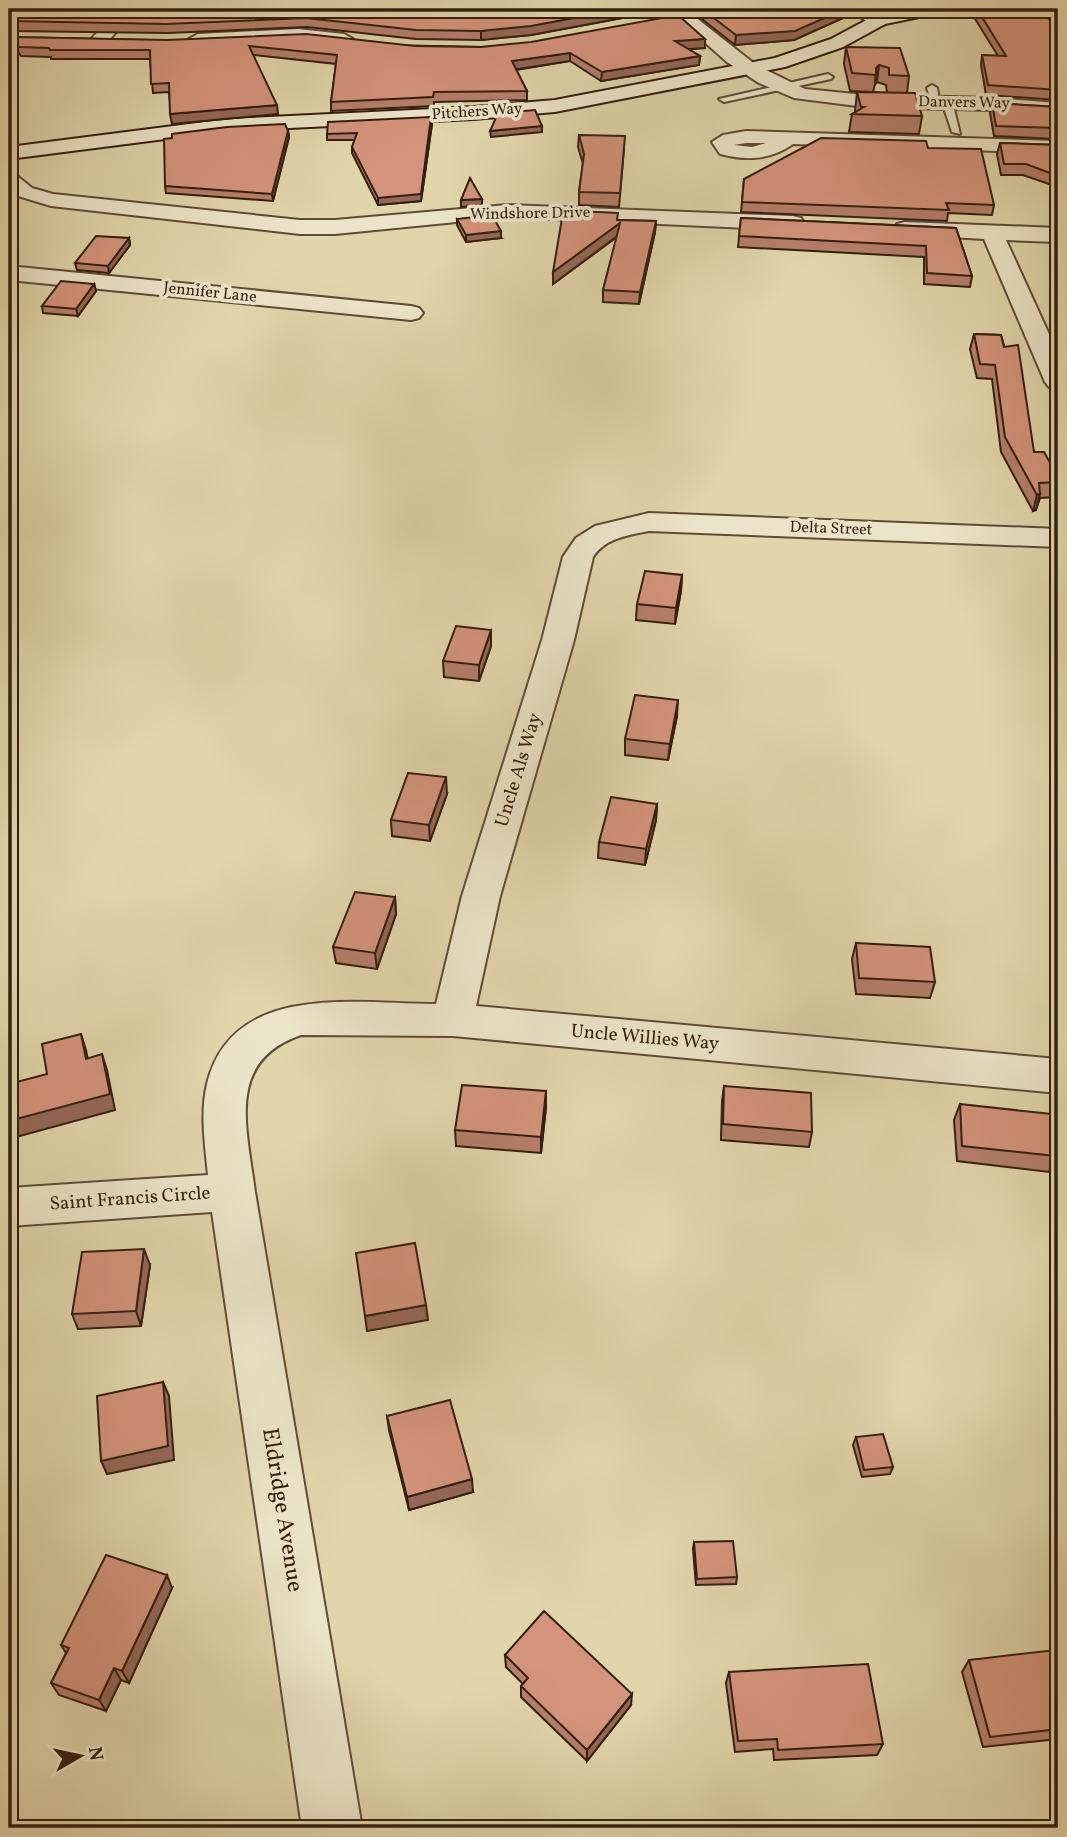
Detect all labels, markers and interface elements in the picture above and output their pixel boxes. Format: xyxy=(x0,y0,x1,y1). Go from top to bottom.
street label: Danvers Way xyxy=(918,91,1010,115)
street label: Pitchers Way xyxy=(431,98,523,126)
street label: Windshore Drive xyxy=(470,202,590,226)
street label: Jennifer Lane xyxy=(162,277,258,309)
street label: Delta Street xyxy=(789,517,873,541)
street label: Uncle Als Way xyxy=(489,710,549,830)
street label: Uncle Willies Way xyxy=(570,1019,720,1057)
street label: Saint Francis Circle xyxy=(49,1180,211,1218)
street label: Eldridge Avenue xyxy=(253,1426,311,1594)
north arrow xyxy=(46,1722,116,1792)
text: N xyxy=(81,1745,109,1763)

